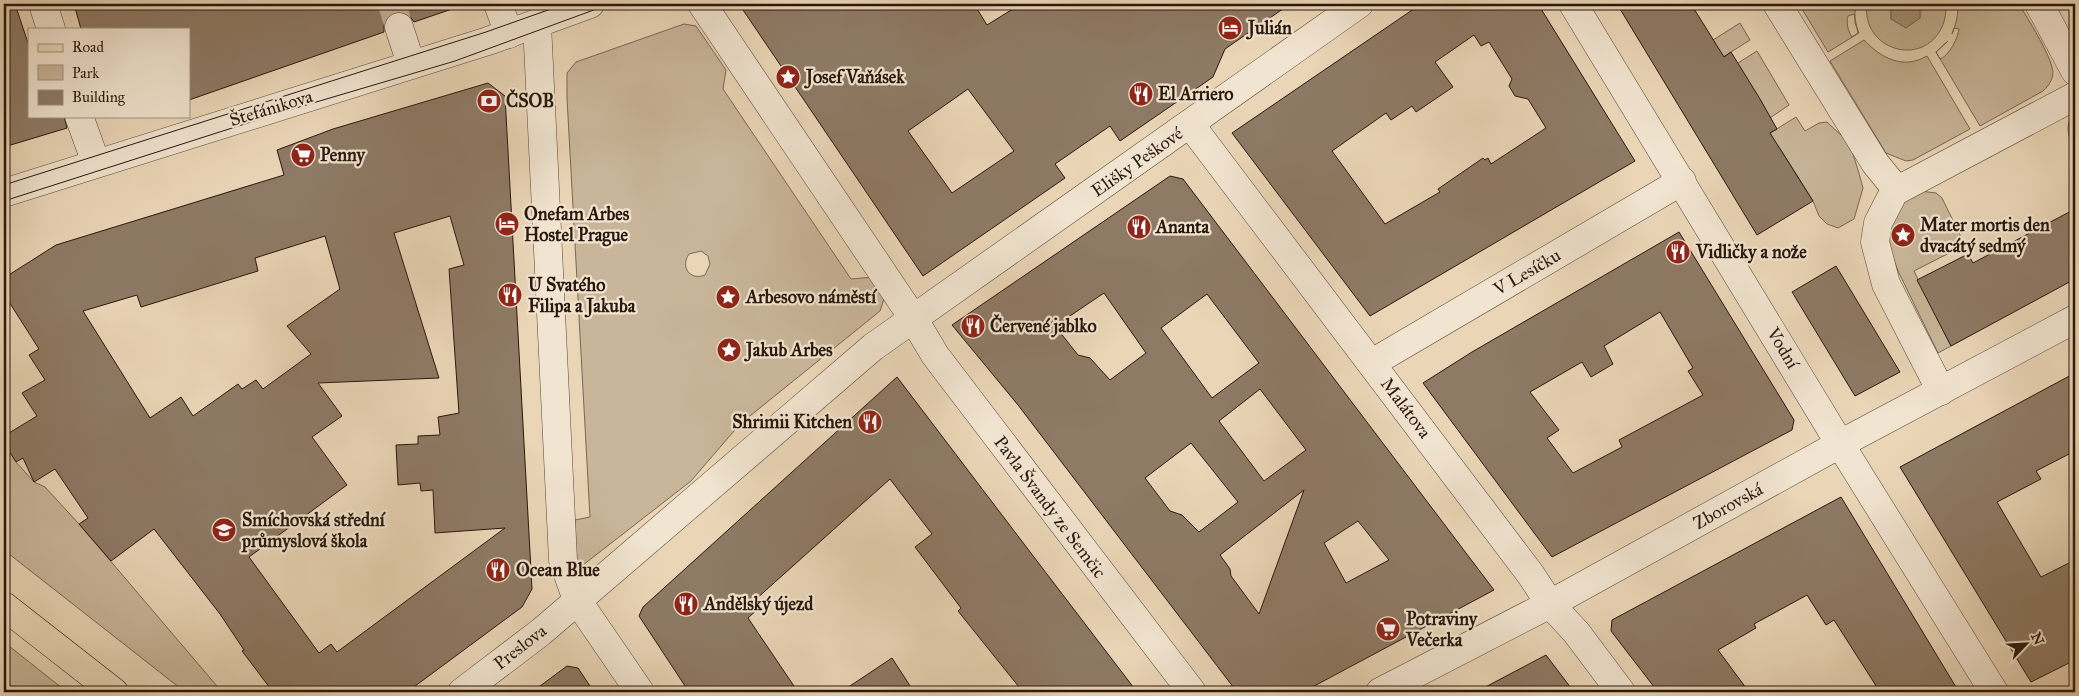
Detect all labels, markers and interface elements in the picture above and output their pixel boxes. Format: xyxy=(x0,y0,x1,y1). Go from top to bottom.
hotel icon: Julián xyxy=(1217,15,1243,41)
place label: Julián xyxy=(1246,17,1292,40)
legend xyxy=(28,28,190,118)
text: Road xyxy=(72,38,104,56)
text: Park xyxy=(72,64,99,82)
place icon: Josef Vaňásek xyxy=(775,64,801,90)
place label: Josef Vaňásek xyxy=(804,66,905,89)
restaurant icon: El Arriero xyxy=(1128,81,1154,107)
place label: El Arriero xyxy=(1158,83,1234,105)
street label: Štefánikova xyxy=(226,84,316,131)
text: Building xyxy=(72,88,126,106)
bank icon: ČSOB xyxy=(476,88,502,114)
place label: ČSOB xyxy=(506,89,554,112)
street label: Elišky Peškové xyxy=(1087,122,1188,202)
supermarket icon: Penny xyxy=(290,142,316,168)
place label: Penny xyxy=(320,144,367,167)
place label: Onefam Arbes Hostel Prague xyxy=(524,203,630,247)
hotel icon: Onefam Arbes Hostel Prague xyxy=(494,211,520,237)
restaurant icon: Ananta xyxy=(1126,214,1152,240)
place label: Mater mortis den dvacátý sedmý xyxy=(1920,214,2050,258)
place label: Ananta xyxy=(1155,216,1209,238)
place icon: Mater mortis den dvacátý sedmý xyxy=(1890,222,1916,248)
restaurant icon: Vidličky a nože xyxy=(1665,239,1691,265)
place label: Vidličky a nože xyxy=(1695,241,1807,264)
street label: V Lesíčku xyxy=(1489,244,1565,301)
place label: U Svatého Filipa a Jakuba xyxy=(528,274,636,318)
restaurant icon: U Svatého Filipa a Jakuba xyxy=(497,282,523,308)
place icon: Arbesovo náměstí xyxy=(715,284,741,310)
place label: Arbesovo náměstí xyxy=(745,286,877,308)
restaurant icon: Červené jablko xyxy=(960,313,986,339)
place label: Červené jablko xyxy=(990,314,1097,338)
street label: Vodní xyxy=(1762,323,1804,374)
place icon: Jakub Arbes xyxy=(716,337,742,363)
place label: Jakub Arbes xyxy=(744,339,833,362)
street label: Malátova xyxy=(1376,373,1436,443)
restaurant icon: Shrimii Kitchen xyxy=(857,409,883,435)
place label: Shrimii Kitchen xyxy=(732,411,852,433)
street label: Pavla Švandy ze Semčic xyxy=(989,431,1112,583)
street label: Zborovská xyxy=(1689,478,1767,534)
place label: Smíchovská střední průmyslová škola xyxy=(241,509,386,553)
school or university icon: Smíchovská střední průmyslová škola xyxy=(211,517,237,543)
restaurant icon: Ocean Blue xyxy=(485,557,511,583)
place label: Ocean Blue xyxy=(516,559,600,581)
restaurant icon: Andělský újezd xyxy=(673,591,699,617)
place label: Andělský újezd xyxy=(703,593,814,616)
place label: Potraviny Večerka xyxy=(1405,608,1479,651)
supermarket icon: Potraviny Večerka xyxy=(1375,616,1401,642)
north arrow xyxy=(2002,618,2052,668)
street label: Preslova xyxy=(489,619,551,674)
text: N xyxy=(2027,630,2048,648)

